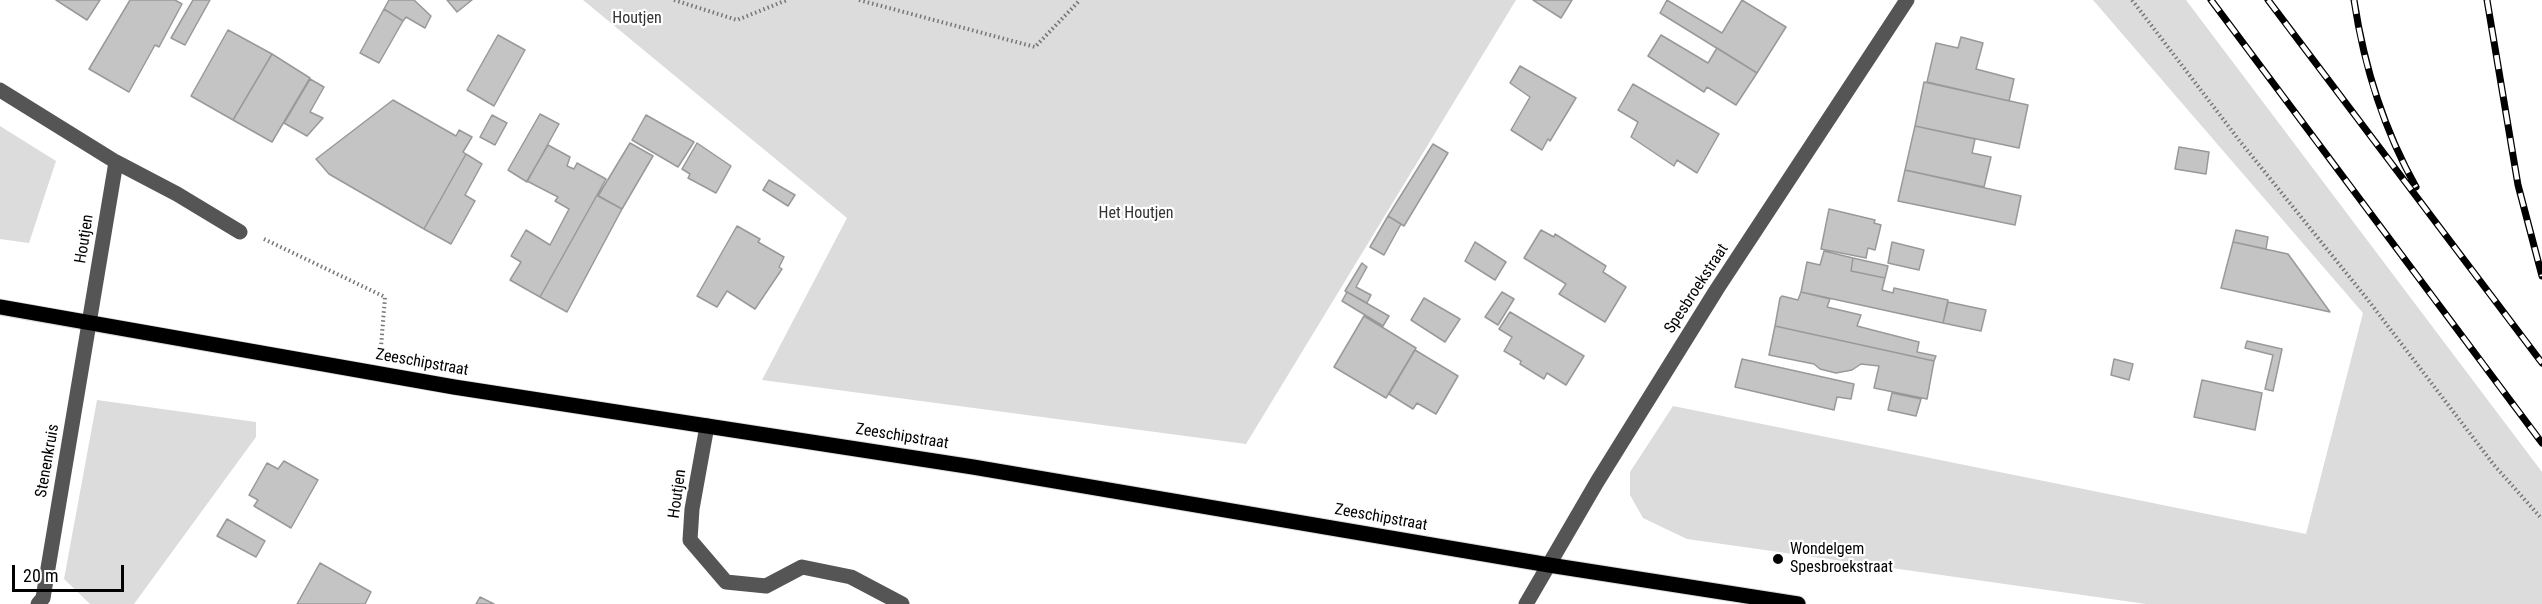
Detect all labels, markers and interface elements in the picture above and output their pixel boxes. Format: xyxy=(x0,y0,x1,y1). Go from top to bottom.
park label: Houtjen xyxy=(612,9,662,29)
park label: Het Houtjen xyxy=(1098,204,1174,224)
street label: Houtjen xyxy=(72,213,98,265)
street label: Spesbroekstraat xyxy=(1661,241,1733,337)
street label: Zeeschipstraat xyxy=(374,345,470,381)
street label: Zeeschipstraat xyxy=(854,420,950,454)
street label: Stenenkruis xyxy=(32,423,64,499)
street label: Houtjen xyxy=(665,468,691,520)
street label: Zeeschipstraat xyxy=(1333,500,1429,536)
place label: Wondelgem Spesbroekstraat xyxy=(1790,540,1893,578)
marker: Wondelgem Spesbroekstraat xyxy=(1771,552,1785,566)
scale bar xyxy=(15,553,128,591)
text: 20 m xyxy=(23,565,58,586)

